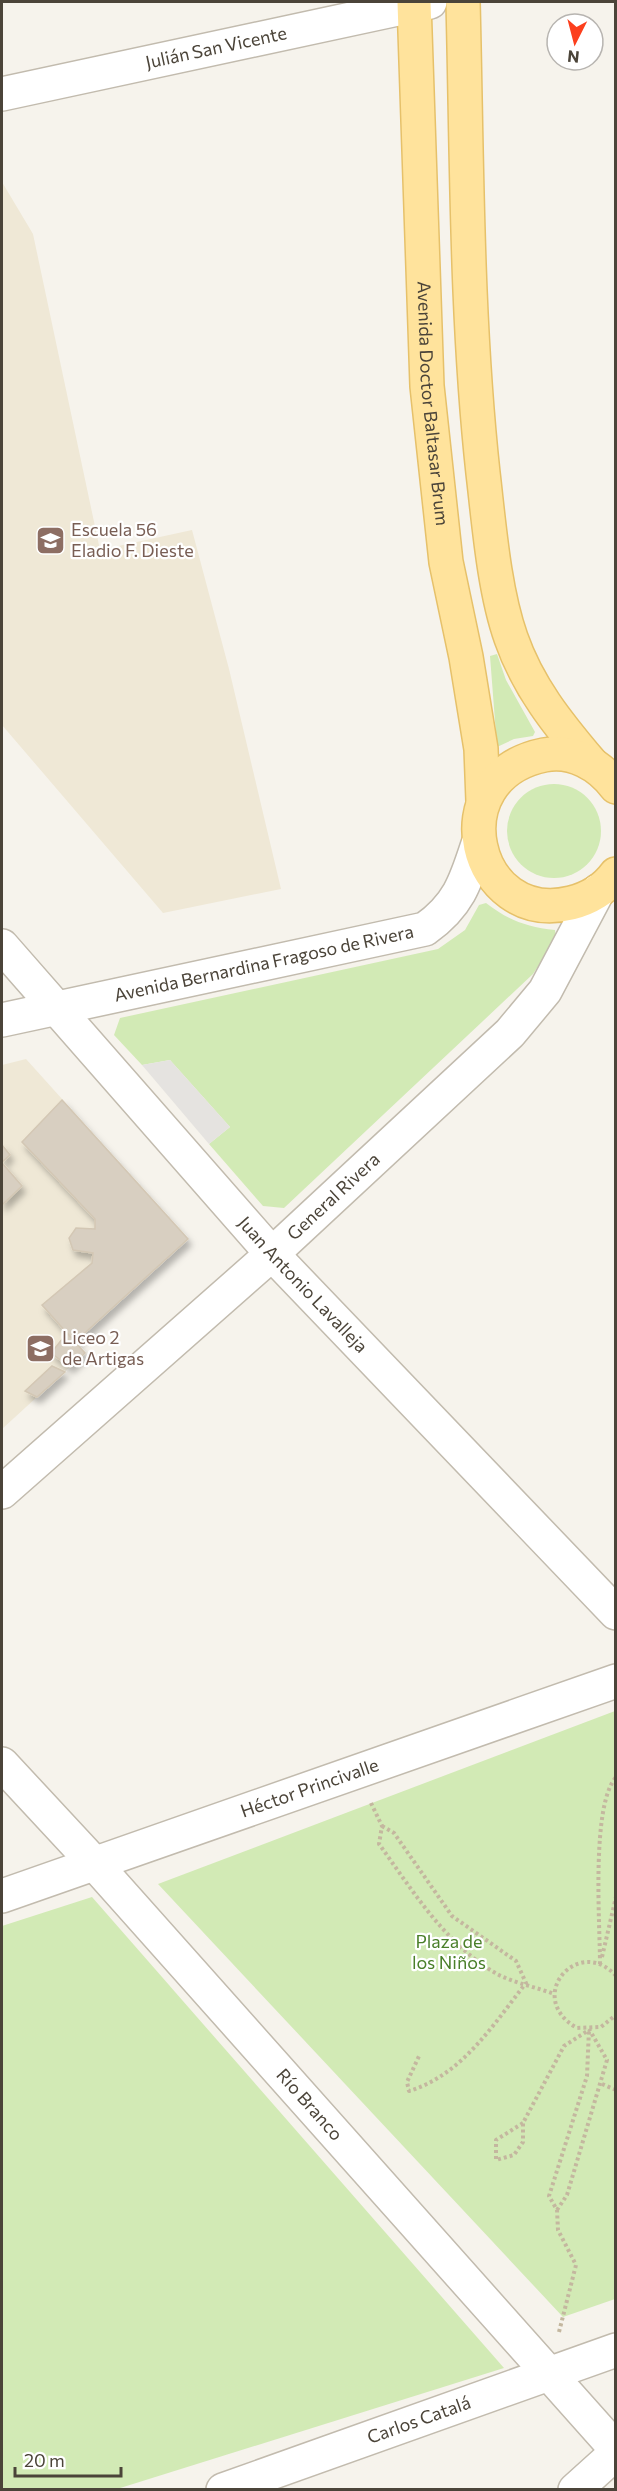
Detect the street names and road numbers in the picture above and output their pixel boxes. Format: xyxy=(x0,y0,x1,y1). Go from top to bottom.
street label: Julián San Vicente xyxy=(143,21,289,73)
street label: Avenida Doctor Baltasar Brum xyxy=(413,281,454,527)
street label: Avenida Bernardina Fragoso de Rivera xyxy=(112,920,416,1006)
street label: General Rivera xyxy=(282,1148,384,1244)
street label: Juan Antonio Lavalleja xyxy=(234,1211,373,1357)
street label: Héctor Princivalle xyxy=(237,1753,381,1822)
street label: Río Branco xyxy=(272,2064,348,2145)
street label: Carlos Catalá xyxy=(364,2391,473,2448)

